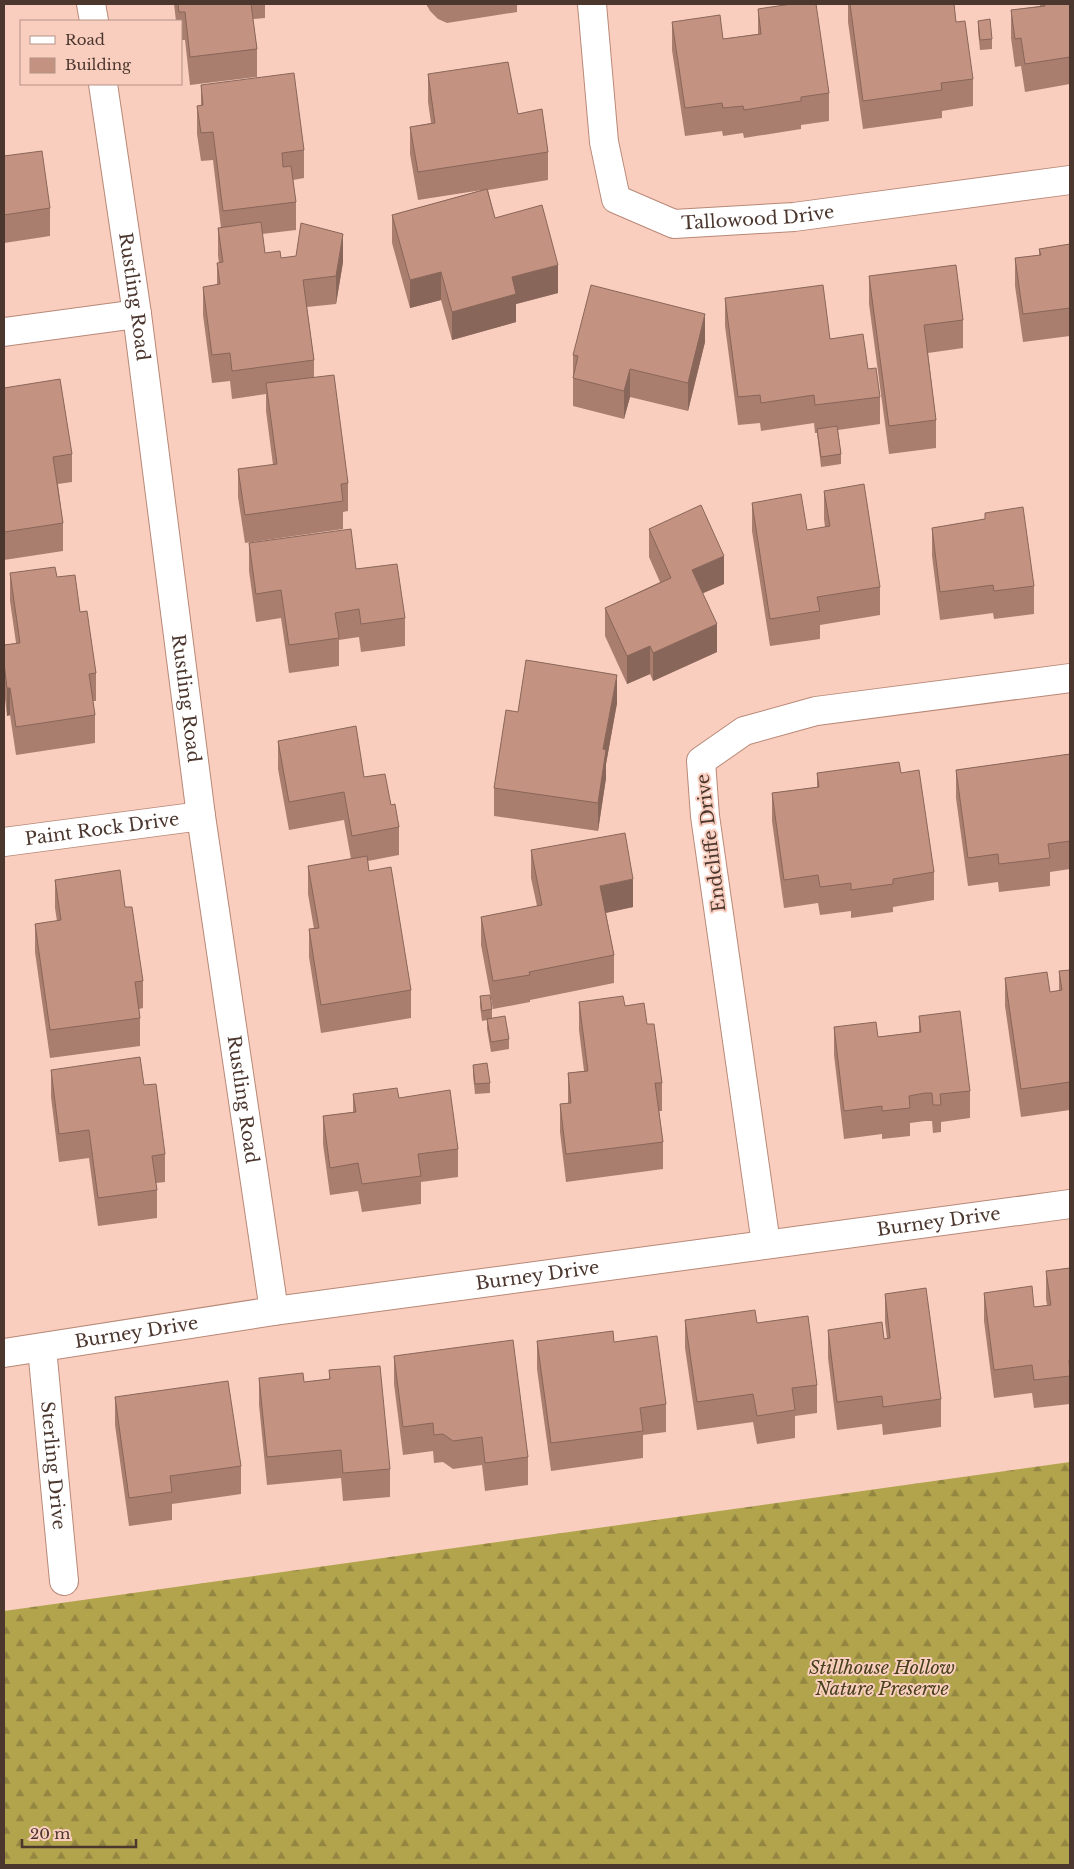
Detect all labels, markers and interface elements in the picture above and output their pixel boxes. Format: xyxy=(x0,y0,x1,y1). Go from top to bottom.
legend xyxy=(20,20,182,85)
text: Road xyxy=(65,30,105,49)
text: Building xyxy=(65,55,132,74)
street label: Tallowood Drive xyxy=(681,201,836,235)
street label: Rustling Road xyxy=(114,231,154,362)
street label: Rustling Road xyxy=(167,633,205,764)
street label: Endcliffe Drive xyxy=(692,773,730,913)
street label: Paint Rock Drive xyxy=(24,808,181,850)
street label: Rustling Road xyxy=(222,1034,263,1165)
street label: Burney Drive xyxy=(876,1202,1002,1241)
street label: Burney Drive xyxy=(474,1256,601,1295)
street label: Burney Drive xyxy=(73,1312,200,1353)
street label: Sterling Drive xyxy=(36,1400,70,1531)
park label: Stillhouse Hollow Nature Preserve xyxy=(809,1657,955,1700)
scale bar xyxy=(22,1816,136,1848)
text: 20 m xyxy=(30,1824,70,1843)

